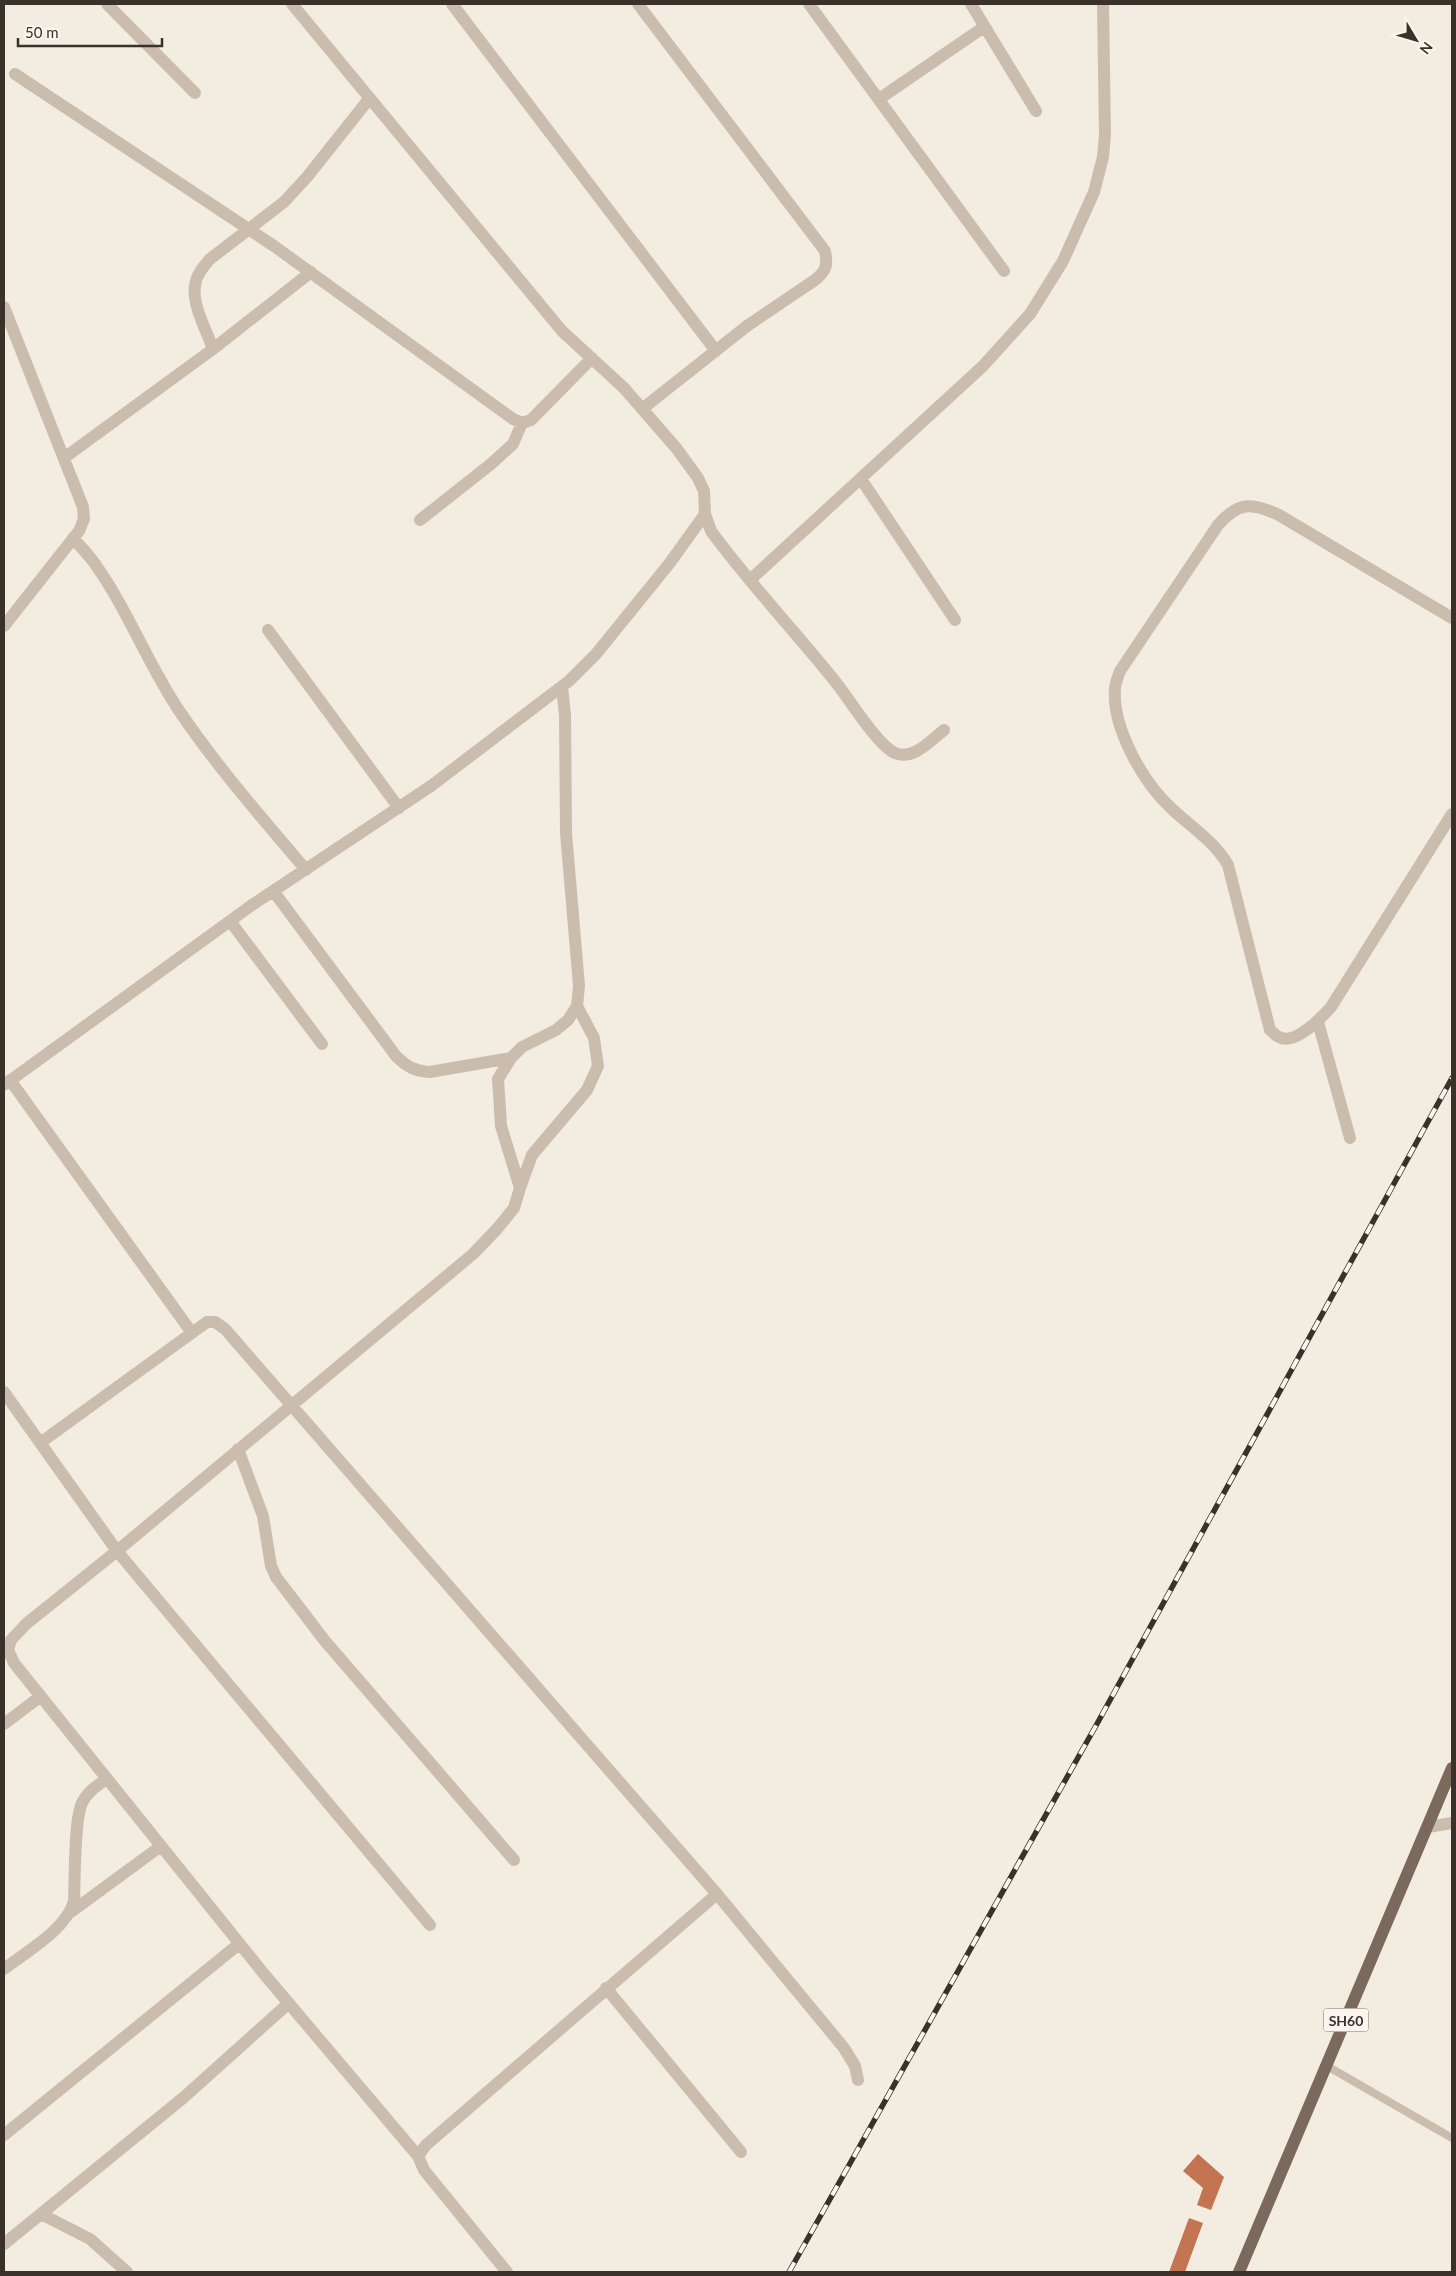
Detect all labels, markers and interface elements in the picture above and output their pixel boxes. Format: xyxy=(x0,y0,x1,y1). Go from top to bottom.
scale bar xyxy=(18,15,161,47)
north arrow xyxy=(1391,15,1441,65)
text: 50 m xyxy=(25,23,59,41)
text: N xyxy=(1417,39,1437,58)
road number: SH60 xyxy=(1324,2008,1368,2032)

